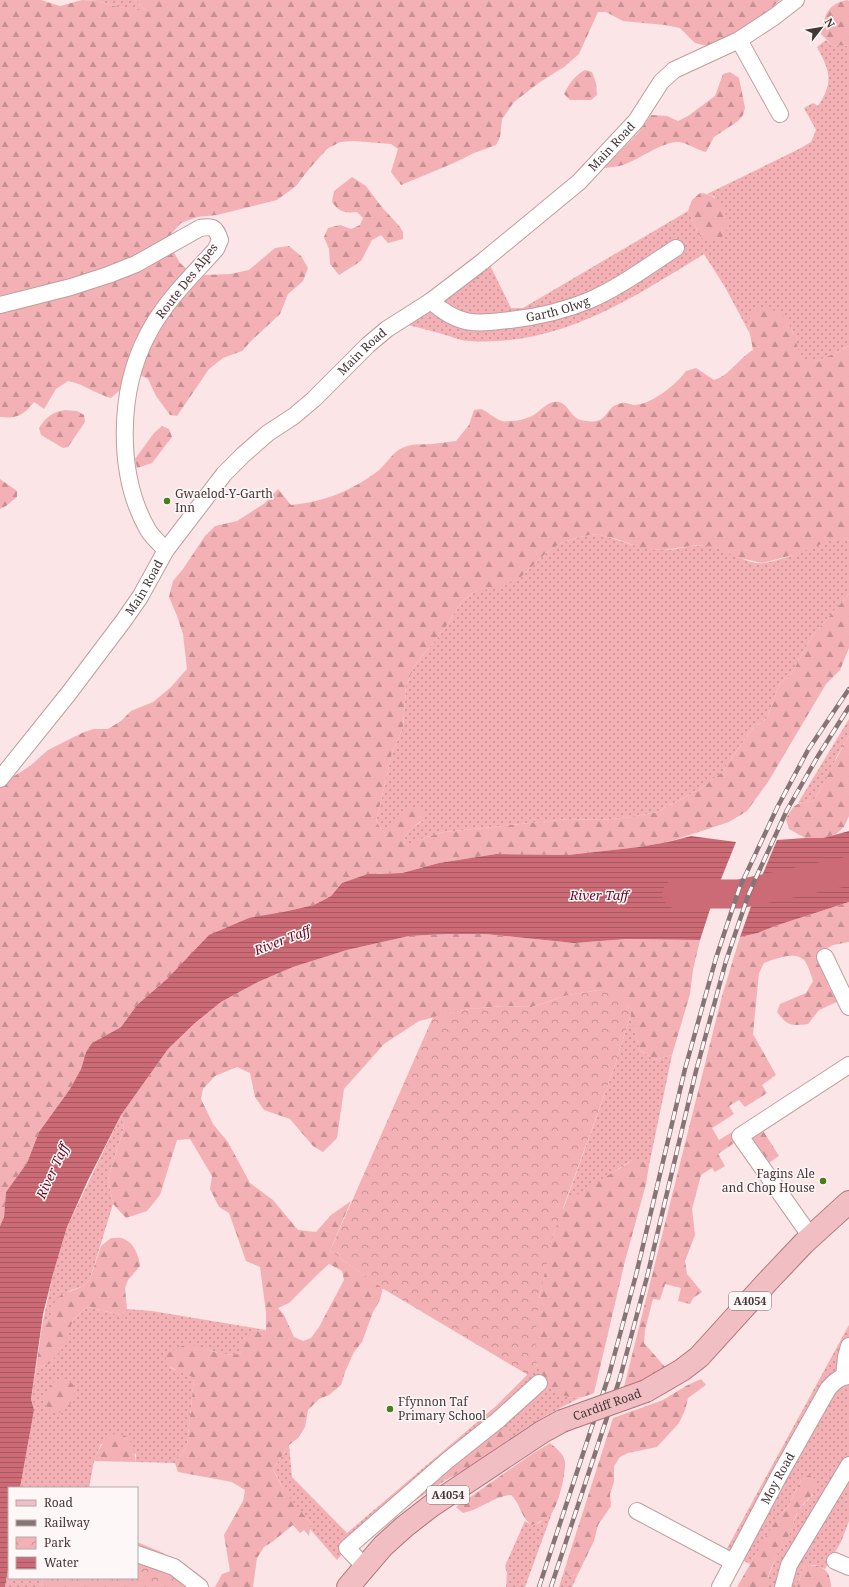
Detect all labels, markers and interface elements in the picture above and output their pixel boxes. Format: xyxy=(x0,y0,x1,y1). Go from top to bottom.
north arrow xyxy=(801,8,841,48)
text: N xyxy=(821,15,839,30)
street label: Main Road xyxy=(584,118,639,175)
street label: Route Des Alpes xyxy=(152,240,221,322)
street label: Garth Olwg xyxy=(525,292,593,326)
street label: Main Road xyxy=(334,324,390,379)
place label: Gwaelod-Y-Garth Inn xyxy=(175,485,273,516)
marker: Gwaelod-Y-Garth Inn xyxy=(162,496,172,506)
street label: Main Road xyxy=(121,556,167,618)
water label: River Taff xyxy=(569,886,631,904)
water label: River Taff xyxy=(250,920,315,959)
water label: River Taff xyxy=(31,1138,74,1202)
place label: Fagins Ale and Chop House xyxy=(722,1165,815,1196)
marker: Fagins Ale and Chop House xyxy=(818,1176,828,1186)
road number: A4054 xyxy=(729,1292,771,1310)
street label: Cardiff Road xyxy=(570,1384,644,1424)
place label: Ffynnon Taf Primary School xyxy=(398,1393,486,1424)
marker: Ffynnon Taf Primary School xyxy=(385,1404,395,1414)
street label: Moy Road xyxy=(756,1449,799,1507)
road number: A4054 xyxy=(427,1486,469,1504)
legend xyxy=(8,1487,138,1579)
text: Road xyxy=(44,1494,74,1511)
text: Railway xyxy=(44,1514,90,1531)
text: Park xyxy=(44,1534,72,1551)
text: Water xyxy=(44,1554,79,1571)

